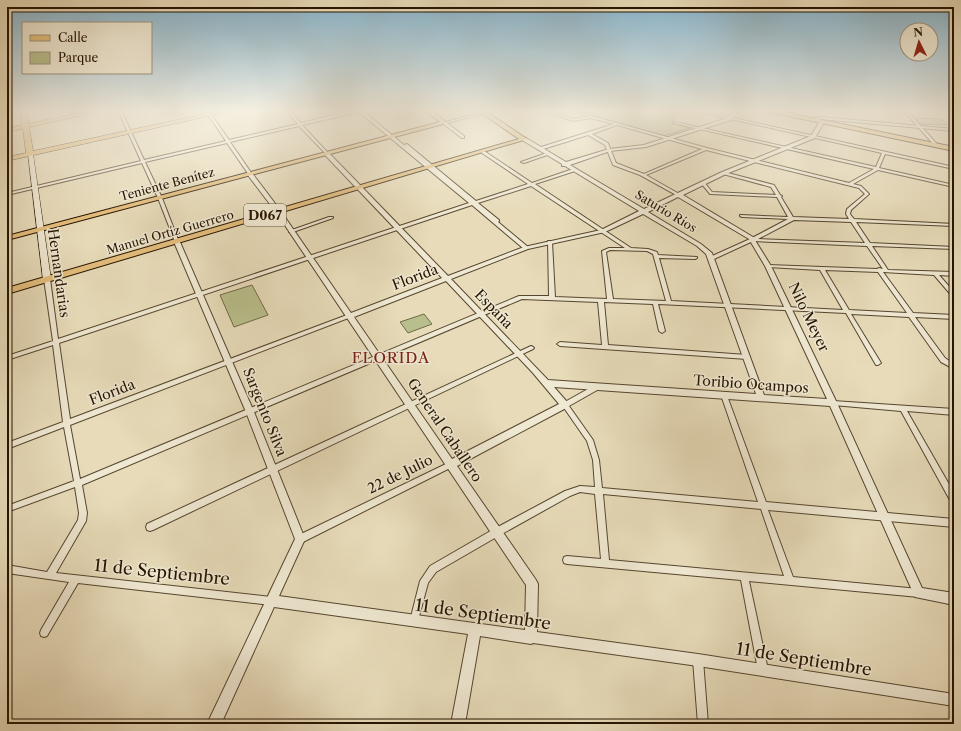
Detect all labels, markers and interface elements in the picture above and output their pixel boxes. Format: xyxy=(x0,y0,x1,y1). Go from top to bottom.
legend xyxy=(22,22,152,74)
north arrow xyxy=(899,22,939,62)
text: N xyxy=(913,25,924,39)
text: Calle xyxy=(58,30,88,45)
text: Parque xyxy=(58,50,99,65)
street label: Teniente Benítez xyxy=(118,164,216,204)
street label: Saturio Ríos xyxy=(632,187,700,235)
road number: D067 xyxy=(244,204,286,226)
street label: Manuel Ortíz Guerrero xyxy=(105,207,235,257)
street label: Hernandarias xyxy=(44,227,74,319)
street label: Florida xyxy=(389,260,441,294)
street label: Nilo Meyer xyxy=(785,279,834,355)
street label: España xyxy=(471,286,517,333)
district label: FLORIDA xyxy=(352,348,430,367)
street label: Sargento Silva xyxy=(239,365,291,459)
street label: Toribio Ocampos xyxy=(693,371,809,397)
street label: Florida xyxy=(86,375,138,409)
street label: General Caballero xyxy=(404,375,486,485)
street label: 22 de Julio xyxy=(364,450,436,498)
street label: 11 de Septiembre xyxy=(93,555,231,589)
street label: 11 de Septiembre xyxy=(414,595,552,633)
street label: 11 de Septiembre xyxy=(735,638,873,680)

